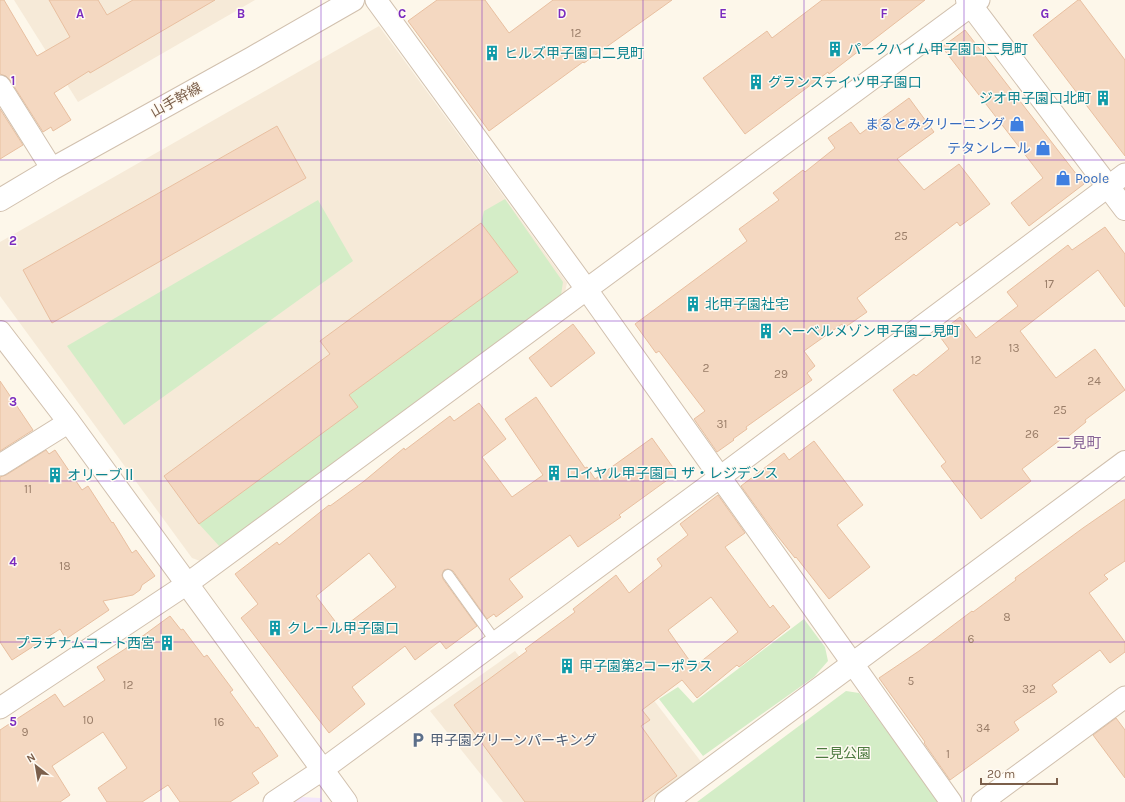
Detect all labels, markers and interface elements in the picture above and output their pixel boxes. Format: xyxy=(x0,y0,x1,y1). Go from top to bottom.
text: A xyxy=(76,6,84,21)
text: B xyxy=(237,6,245,21)
text: C xyxy=(398,6,406,21)
text: D xyxy=(558,6,567,21)
text: E xyxy=(719,6,727,21)
text: F xyxy=(880,6,888,21)
text: G xyxy=(1041,6,1049,21)
house number: 12 xyxy=(571,26,582,40)
building icon: パークハイム甲子園口二見町 xyxy=(826,40,844,58)
place label: パークハイム甲子園口二見町 xyxy=(847,41,1028,58)
building icon: ヒルズ甲子園口二見町 xyxy=(483,44,501,62)
place label: ヒルズ甲子園口二見町 xyxy=(504,45,644,62)
text: 1 xyxy=(11,73,15,88)
building icon: グランステイツ甲子園口 xyxy=(747,73,765,91)
place label: グランステイツ甲子園口 xyxy=(768,74,922,91)
street label: 山手幹線 xyxy=(147,79,205,121)
building icon: ジオ甲子園口北町 xyxy=(1094,89,1112,107)
place label: ジオ甲子園口北町 xyxy=(979,90,1091,107)
shop icon: まるとみクリーニング xyxy=(1008,115,1026,133)
place label: まるとみクリーニング xyxy=(865,116,1005,133)
shop icon: テタンレール xyxy=(1034,139,1052,157)
place label: テタンレール xyxy=(947,140,1031,157)
shop icon: Poole xyxy=(1054,169,1072,187)
place label: Poole xyxy=(1075,170,1109,187)
house number: 25 xyxy=(894,229,908,243)
text: 2 xyxy=(9,233,17,248)
house number: 17 xyxy=(1044,277,1054,291)
building icon: 北甲子園社宅 xyxy=(684,295,702,313)
place label: 北甲子園社宅 xyxy=(705,296,789,313)
building icon: ヘーベルメゾン甲子園二見町 xyxy=(757,322,775,340)
place label: ヘーベルメゾン甲子園二見町 xyxy=(778,323,960,340)
house number: 13 xyxy=(1008,341,1020,355)
house number: 12 xyxy=(971,353,982,367)
house number: 2 xyxy=(703,361,710,375)
house number: 29 xyxy=(774,367,788,381)
house number: 24 xyxy=(1087,374,1101,388)
text: 3 xyxy=(9,394,17,409)
house number: 25 xyxy=(1053,403,1067,417)
house number: 31 xyxy=(716,417,728,431)
house number: 26 xyxy=(1025,427,1039,441)
district label: 二見町 xyxy=(1056,434,1102,452)
building icon: ロイヤル甲子園口 ザ・レジデンス xyxy=(545,464,563,482)
place label: ロイヤル甲子園口 ザ・レジデンス xyxy=(566,465,779,482)
building icon: オリーブⅡ xyxy=(46,466,64,484)
place label: オリーブⅡ xyxy=(67,467,136,484)
house number: 11 xyxy=(24,482,32,496)
text: 4 xyxy=(9,554,17,569)
house number: 18 xyxy=(59,559,71,573)
house number: 8 xyxy=(1003,610,1011,624)
building icon: クレール甲子園口 xyxy=(266,619,284,637)
place label: クレール甲子園口 xyxy=(287,620,399,637)
house number: 6 xyxy=(968,632,975,646)
building icon: プラチナムコート西宮 xyxy=(158,634,176,652)
place label: プラチナムコート西宮 xyxy=(15,635,155,652)
building icon: 甲子園第2コーポラス xyxy=(558,657,576,675)
place label: 甲子園第2コーポラス xyxy=(579,658,713,675)
house number: 5 xyxy=(908,674,915,688)
house number: 12 xyxy=(123,678,134,692)
house number: 32 xyxy=(1022,682,1036,696)
house number: 10 xyxy=(82,713,94,727)
text: 5 xyxy=(9,714,17,729)
house number: 16 xyxy=(214,715,225,729)
house number: 34 xyxy=(976,721,990,735)
house number: 9 xyxy=(22,725,29,739)
parking icon: 甲子園グリーンパーキング xyxy=(409,731,427,749)
place label: 甲子園グリーンパーキング xyxy=(430,732,597,749)
park label: 二見公園 xyxy=(815,745,871,762)
north arrow xyxy=(16,746,56,786)
house number: 1 xyxy=(946,747,950,761)
text: N xyxy=(24,750,38,765)
scale bar xyxy=(981,760,1057,786)
text: 20 m xyxy=(987,767,1015,781)

